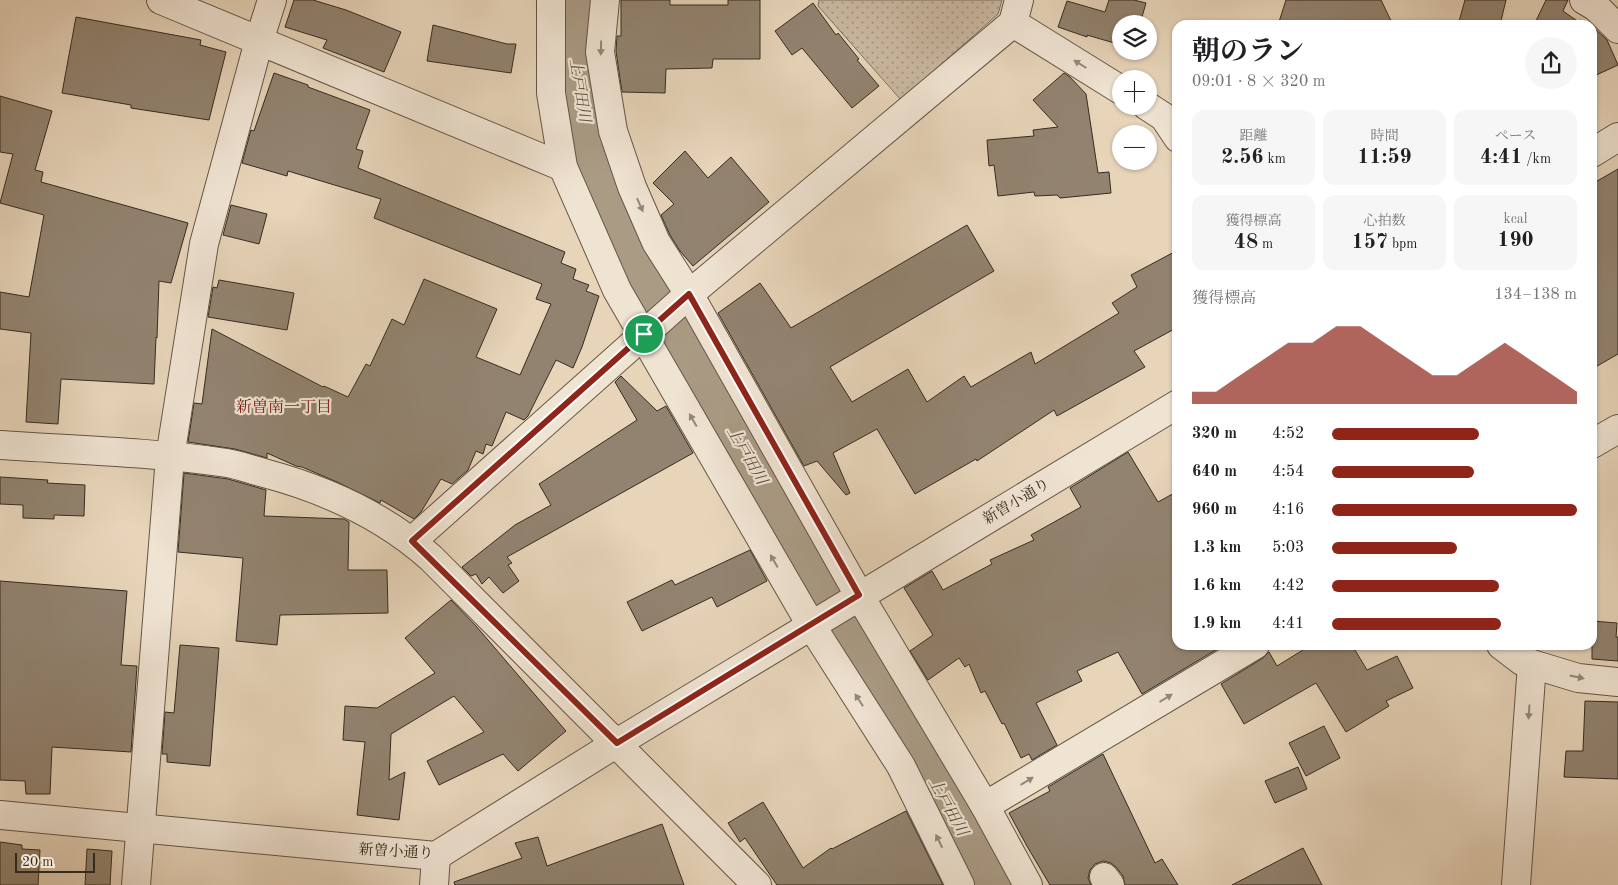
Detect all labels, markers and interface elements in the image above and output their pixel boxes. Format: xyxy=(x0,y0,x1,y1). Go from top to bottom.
map controls xyxy=(1112,15,1157,170)
button: layers xyxy=(1112,15,1157,60)
button: share xyxy=(1525,37,1577,89)
text: 朝のラン xyxy=(1192,39,1304,67)
one-way arrow xyxy=(597,41,605,57)
water label: 上戸田川 xyxy=(566,57,594,125)
one-way arrow xyxy=(1073,60,1086,69)
button: + xyxy=(1112,70,1157,115)
text: 09:01 · 8 × 320 m xyxy=(1192,74,1325,90)
button: − xyxy=(1112,125,1157,170)
text: 距離 xyxy=(1240,129,1268,143)
text: 時間 xyxy=(1371,129,1399,143)
text: ペース xyxy=(1495,129,1536,143)
text: 2.56 xyxy=(1221,147,1264,168)
text: 11:59 xyxy=(1357,147,1412,168)
text: 4:41 xyxy=(1480,147,1522,168)
text: km xyxy=(1264,152,1286,166)
text: /km xyxy=(1522,152,1551,166)
one-way arrow xyxy=(636,198,644,212)
text: kcal xyxy=(1503,212,1528,226)
text: 獲得標高 xyxy=(1226,214,1282,228)
text: 心拍数 xyxy=(1364,214,1406,228)
text: 190 xyxy=(1497,230,1534,251)
text: 48 xyxy=(1234,232,1258,253)
text: 157 xyxy=(1351,232,1388,253)
text: m xyxy=(1258,237,1273,251)
text: bpm xyxy=(1388,237,1418,251)
text: 134–138 m xyxy=(1494,287,1577,303)
text: 獲得標高 xyxy=(1192,291,1256,307)
pin xyxy=(623,313,665,355)
icon: arrive xyxy=(630,320,658,348)
district label: 新曽南一丁目 xyxy=(236,398,332,416)
one-way arrow xyxy=(689,414,698,427)
water label: 上戸田川 xyxy=(723,423,772,489)
text: 320 m xyxy=(1192,426,1237,442)
text: 4:52 xyxy=(1272,426,1304,442)
text: 640 m xyxy=(1192,464,1237,480)
text: 4:54 xyxy=(1272,464,1304,480)
street label: 新曽小通り xyxy=(980,475,1053,528)
text: 960 m xyxy=(1192,502,1237,518)
text: 4:16 xyxy=(1272,502,1304,518)
text: 1.3 km xyxy=(1192,540,1241,556)
text: 5:03 xyxy=(1272,540,1304,556)
one-way arrow xyxy=(770,554,778,569)
text: 1.6 km xyxy=(1192,578,1241,594)
text: 4:42 xyxy=(1272,578,1304,594)
text: 1.9 km xyxy=(1192,616,1241,632)
text: 4:41 xyxy=(1272,616,1304,632)
one-way arrow xyxy=(1570,673,1586,681)
one-way arrow xyxy=(854,693,864,707)
one-way arrow xyxy=(1160,693,1173,702)
one-way arrow xyxy=(1524,704,1532,720)
water label: 上戸田川 xyxy=(925,774,972,841)
one-way arrow xyxy=(1020,776,1033,785)
one-way arrow xyxy=(934,834,942,848)
street label: 新曽小通り xyxy=(358,841,434,862)
scale bar xyxy=(15,850,95,873)
text: 20 m xyxy=(22,855,53,869)

